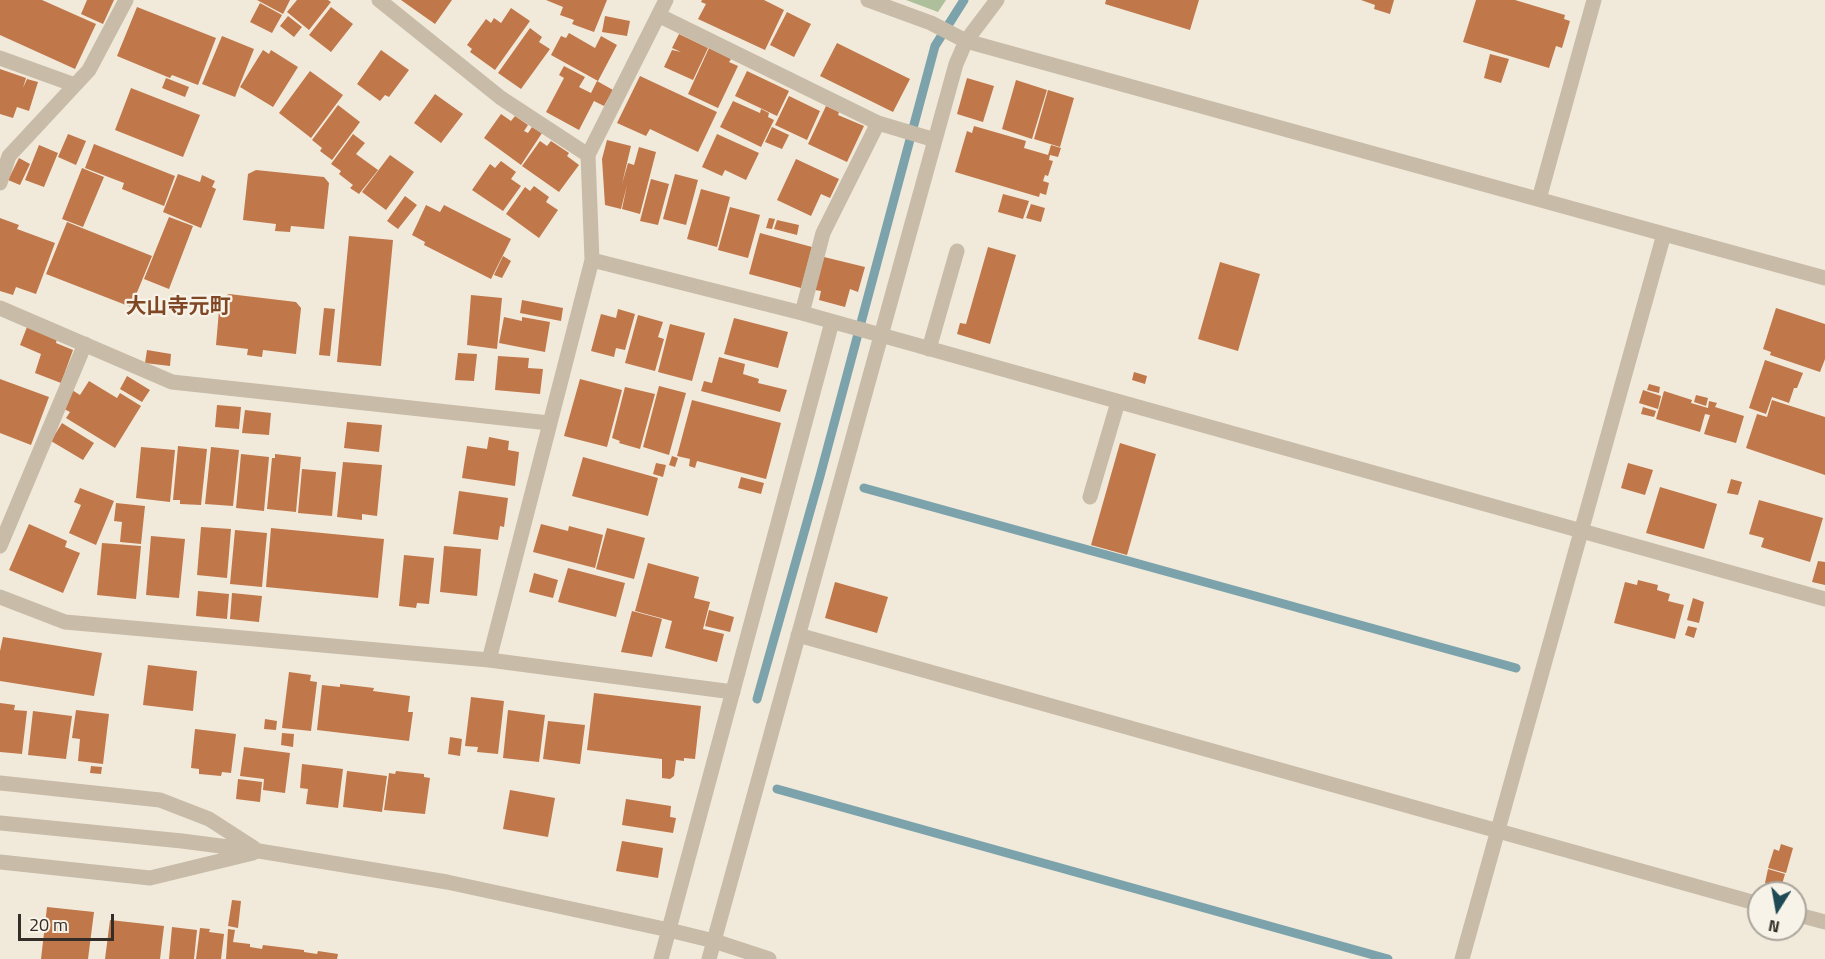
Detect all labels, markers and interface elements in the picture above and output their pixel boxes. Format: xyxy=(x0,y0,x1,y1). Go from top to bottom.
district label: 大山寺元町 xyxy=(126,295,230,321)
north arrow xyxy=(1747,881,1807,941)
scale bar xyxy=(21,902,117,940)
text: 20 m xyxy=(29,911,68,938)
text: N xyxy=(1766,914,1782,940)

